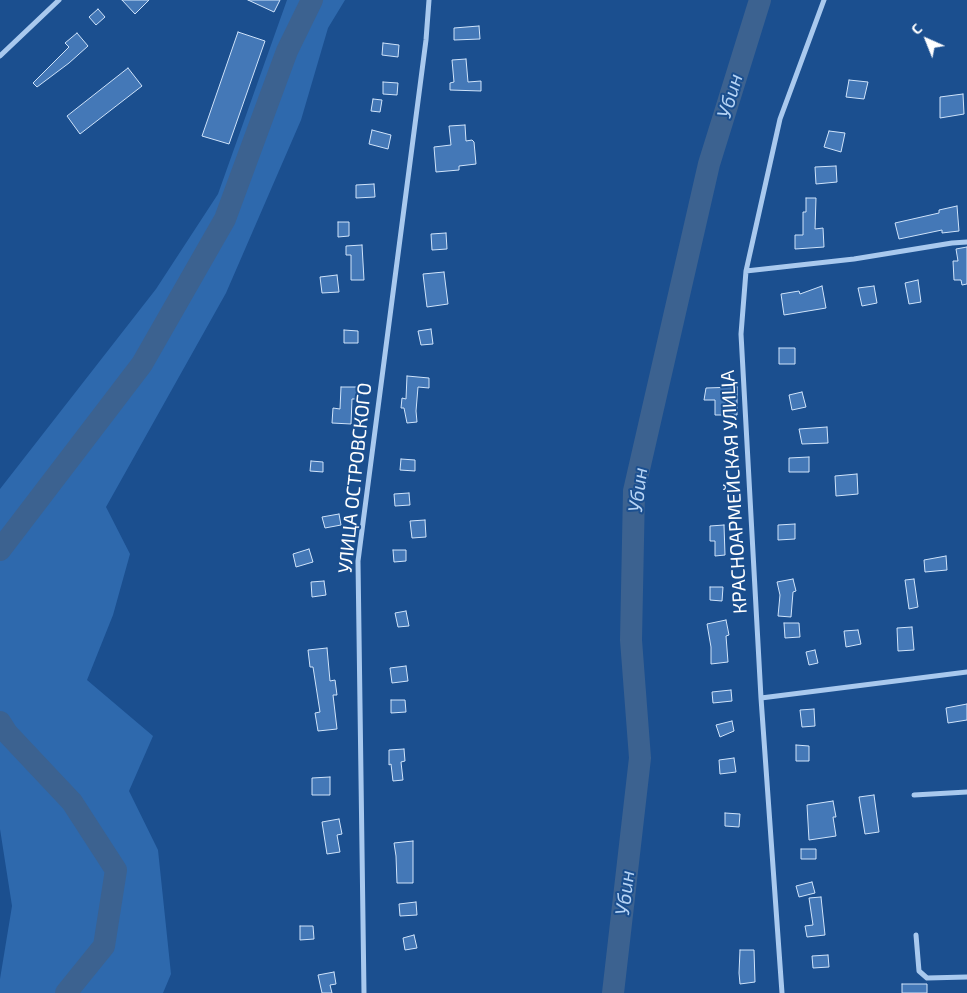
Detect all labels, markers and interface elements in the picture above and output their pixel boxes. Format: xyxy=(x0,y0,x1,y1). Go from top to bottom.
north arrow xyxy=(902,15,952,65)
text: С xyxy=(907,20,925,38)
water label: Убин xyxy=(712,71,748,121)
street label: КРАСНОАРМЕЙСКАЯ УЛИЦА xyxy=(716,369,752,615)
street label: УЛИЦА ОСТРОВСКОГО xyxy=(334,381,376,575)
water label: Убин xyxy=(623,466,653,514)
water label: Убин xyxy=(610,869,640,917)

